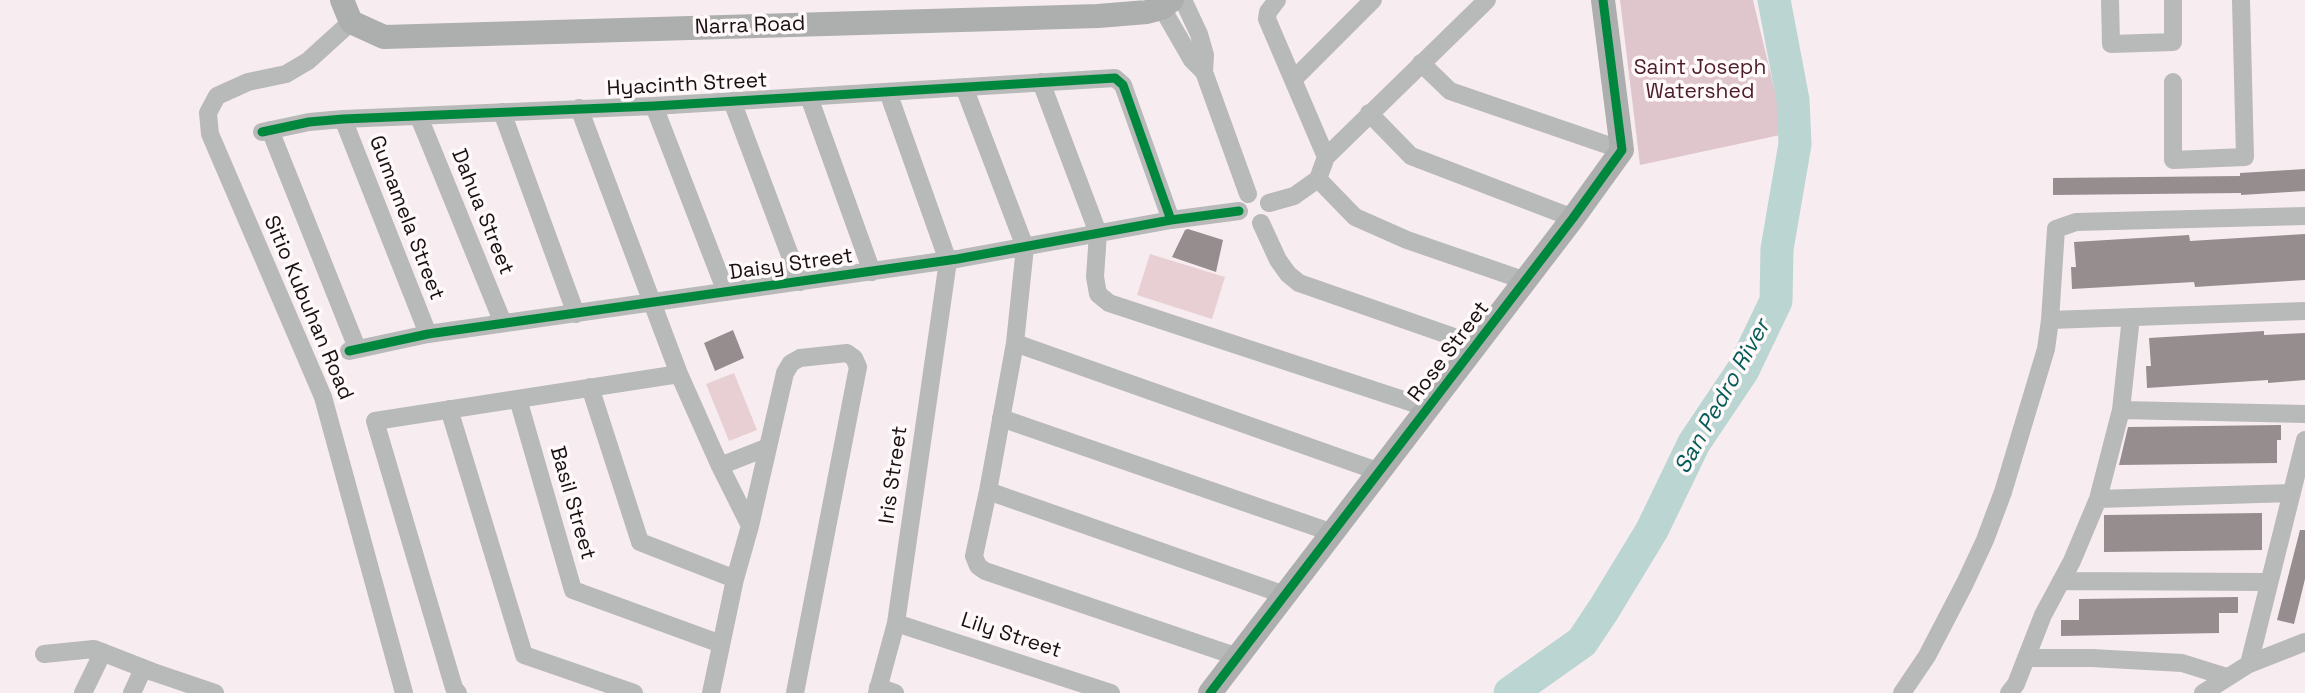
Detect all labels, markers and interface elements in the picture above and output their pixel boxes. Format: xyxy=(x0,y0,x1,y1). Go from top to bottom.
street label: Narra Road xyxy=(694,11,806,41)
park label: Saint Joseph Watershed xyxy=(1634,55,1766,105)
street label: Hyacinth Street xyxy=(606,68,768,102)
street label: Gumamela Street xyxy=(363,132,449,304)
street label: Dahua Street xyxy=(445,146,519,278)
street label: Sitio Kubuhan Road xyxy=(258,212,358,404)
street label: Daisy Street xyxy=(728,244,854,286)
street label: Rose Street xyxy=(1403,297,1495,407)
water label: San Pedro River xyxy=(1669,315,1777,479)
street label: Iris Street xyxy=(875,424,913,526)
street label: Basil Street xyxy=(544,443,600,563)
street label: Lily Street xyxy=(958,608,1064,664)

